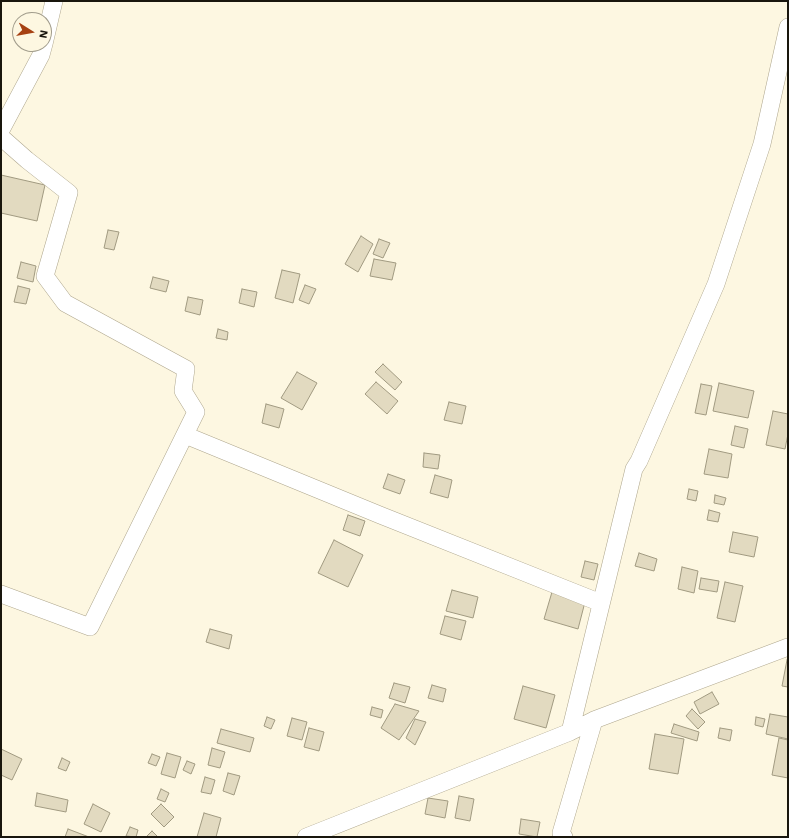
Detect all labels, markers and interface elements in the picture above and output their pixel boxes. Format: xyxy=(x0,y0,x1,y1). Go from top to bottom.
north arrow xyxy=(12,12,52,52)
text: N xyxy=(36,29,50,39)

